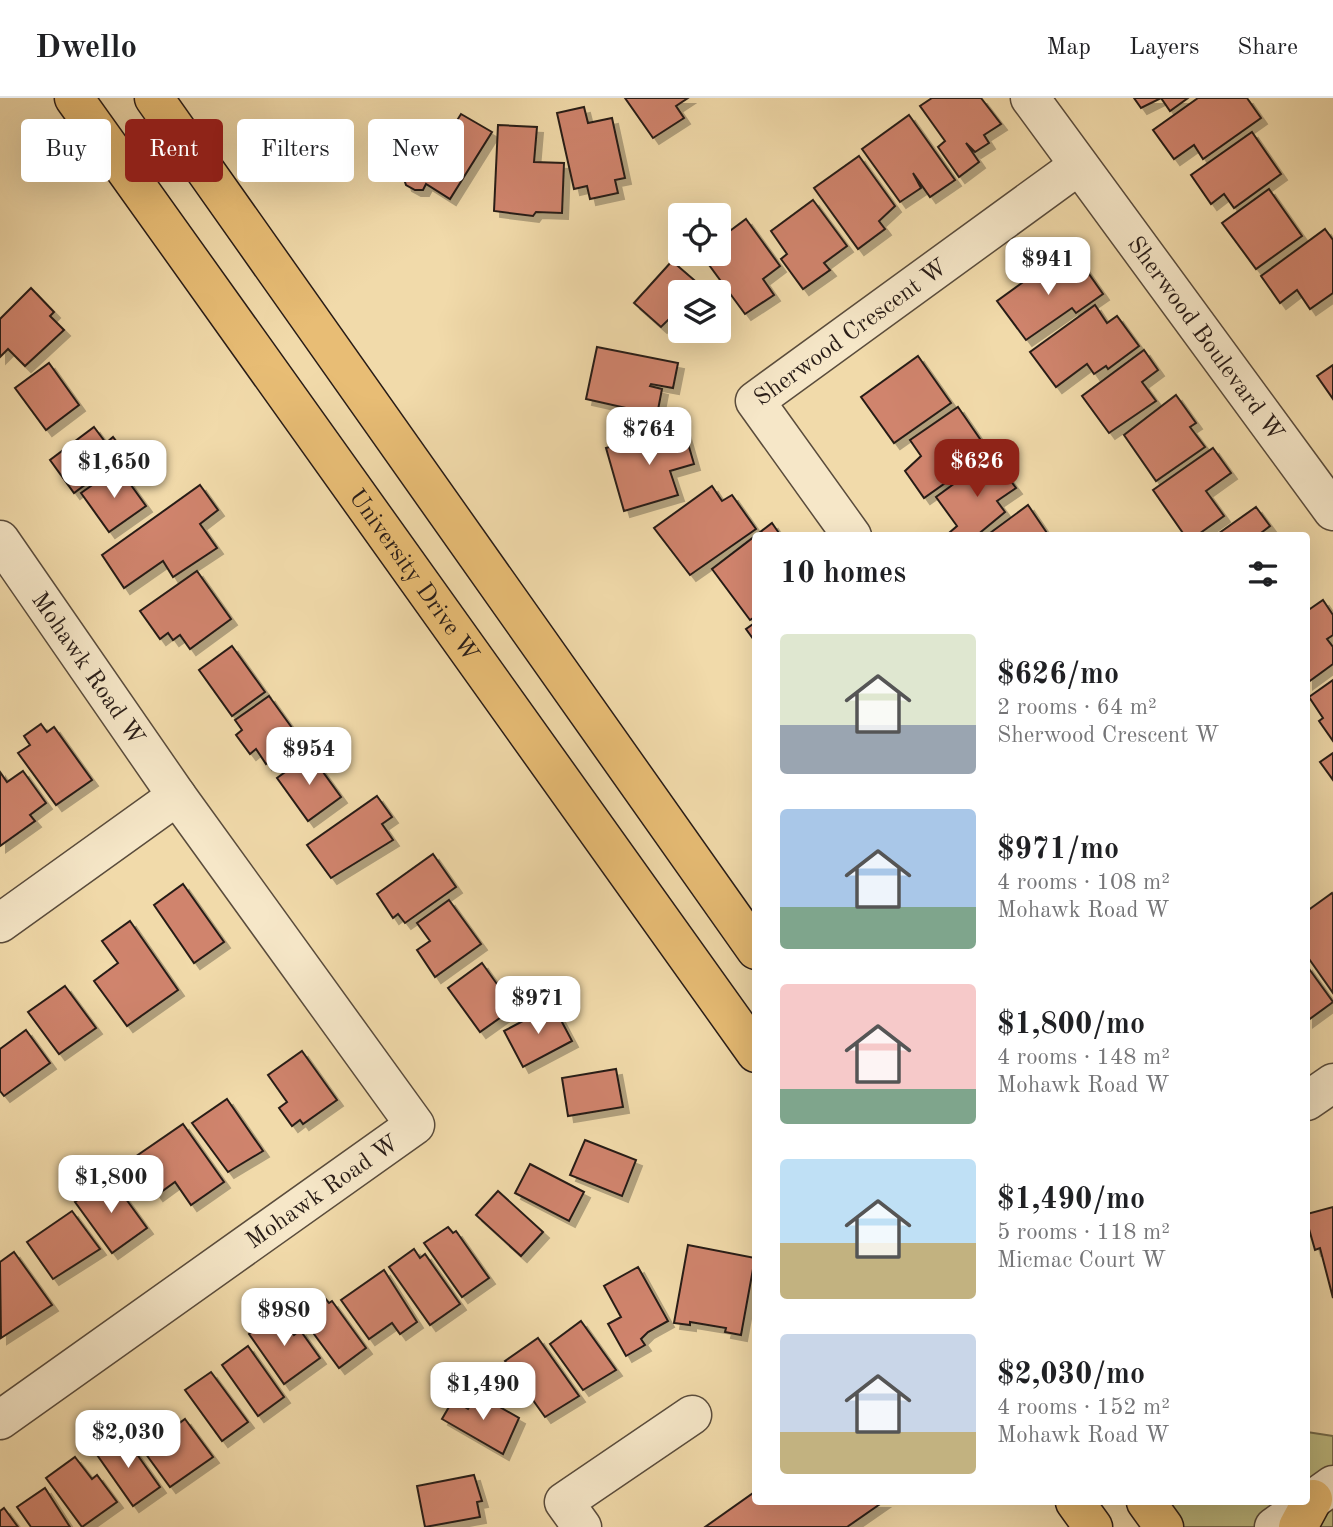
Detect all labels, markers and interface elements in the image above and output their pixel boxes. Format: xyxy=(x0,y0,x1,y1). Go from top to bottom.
text: Dwello xyxy=(35,32,137,65)
text: Map xyxy=(1047,36,1091,60)
text: Layers xyxy=(1129,36,1199,60)
text: Share xyxy=(1237,36,1298,60)
chip: Buy xyxy=(21,119,111,182)
chip: Rent xyxy=(125,119,223,182)
chip: Filters xyxy=(237,119,354,182)
chip: New xyxy=(368,119,464,182)
map controls xyxy=(668,203,731,343)
button: locate xyxy=(668,203,731,266)
street label: Sherwood Boulevard W xyxy=(1122,233,1288,446)
pin: $941 xyxy=(1007,238,1089,297)
text: $941 xyxy=(1021,248,1075,271)
street label: Sherwood Crescent W xyxy=(751,255,953,411)
button: layers xyxy=(668,280,731,343)
pin: $764 xyxy=(608,408,690,467)
text: $764 xyxy=(622,418,676,441)
pin: $1,650 xyxy=(57,440,171,500)
pin: $626 xyxy=(936,440,1018,499)
text: $626 xyxy=(950,450,1004,473)
text: $1,650 xyxy=(77,451,151,474)
street label: University Drive W xyxy=(343,485,483,667)
icon: filters xyxy=(1244,555,1282,593)
text: 10 homes xyxy=(780,559,906,589)
street label: Mohawk Road W xyxy=(26,589,148,751)
text: $626/mo xyxy=(997,660,1119,690)
icon: home xyxy=(836,662,920,746)
text: 2 rooms · 64 m² xyxy=(997,696,1157,719)
text: Sherwood Crescent W xyxy=(997,724,1219,747)
pin: $954 xyxy=(268,728,350,787)
text: $954 xyxy=(282,738,336,761)
text: $971/mo xyxy=(997,835,1119,865)
icon: home xyxy=(836,837,920,921)
text: 4 rooms · 108 m² xyxy=(997,871,1170,894)
text: Mohawk Road W xyxy=(997,899,1170,922)
pin: $971 xyxy=(497,976,579,1036)
text: $971 xyxy=(511,987,565,1010)
text: $1,800/mo xyxy=(997,1010,1145,1040)
icon: home xyxy=(836,1012,920,1096)
text: 4 rooms · 148 m² xyxy=(997,1046,1170,1069)
text: Mohawk Road W xyxy=(997,1074,1170,1097)
street label: Mohawk Road W xyxy=(243,1131,404,1254)
pin: $1,800 xyxy=(54,1156,168,1215)
text: $1,800 xyxy=(74,1166,148,1189)
text: $1,490/mo xyxy=(997,1185,1145,1215)
icon: home xyxy=(836,1187,920,1271)
text: 5 rooms · 118 m² xyxy=(997,1221,1170,1244)
text: Micmac Court W xyxy=(997,1249,1166,1272)
pin: $980 xyxy=(243,1288,325,1348)
text: $980 xyxy=(257,1299,311,1322)
text: $2,030/mo xyxy=(997,1360,1145,1390)
pin: $1,490 xyxy=(426,1362,540,1422)
icon: home xyxy=(836,1362,920,1446)
text: $1,490 xyxy=(446,1373,520,1396)
text: 4 rooms · 152 m² xyxy=(997,1396,1170,1419)
pin: $2,030 xyxy=(71,1410,185,1470)
text: $2,030 xyxy=(91,1421,165,1444)
text: Mohawk Road W xyxy=(997,1424,1170,1447)

